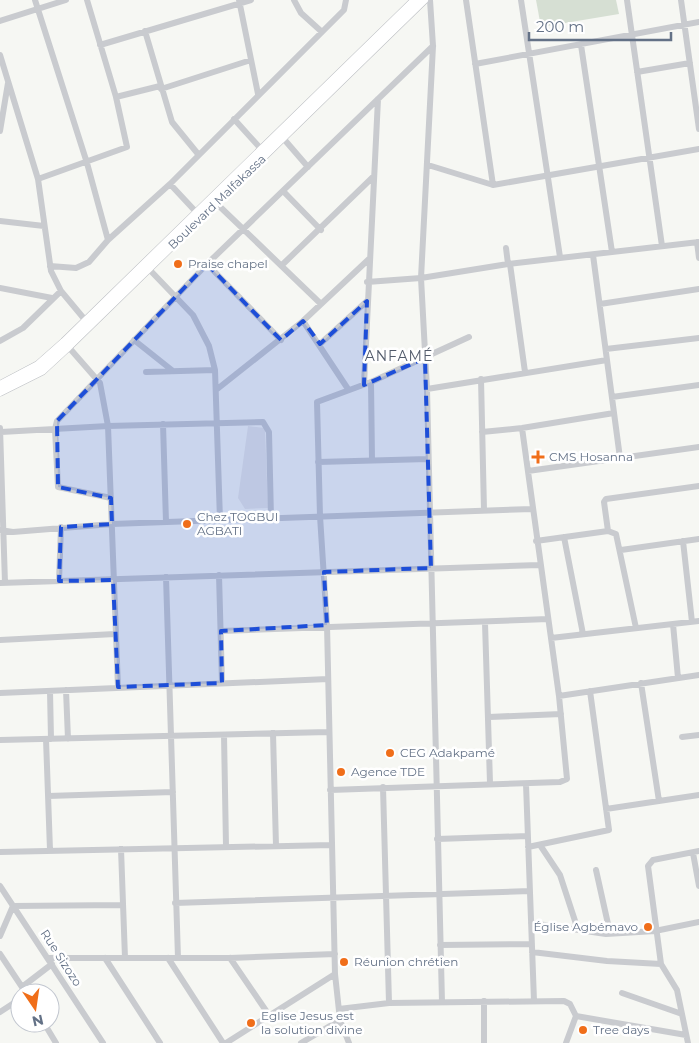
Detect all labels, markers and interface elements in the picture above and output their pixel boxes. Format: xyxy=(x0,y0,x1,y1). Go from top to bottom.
scale bar xyxy=(529,10,672,42)
text: 200 m xyxy=(536,17,584,36)
street label: Boulevard Malfakassa xyxy=(165,151,269,252)
place label: Praise chapel xyxy=(188,256,268,271)
marker: Praise chapel xyxy=(172,258,184,270)
district label: ANFAMÉ xyxy=(365,347,433,365)
place label: CMS Hosanna xyxy=(549,449,633,464)
marker: CMS Hosanna xyxy=(531,450,545,464)
place label: Chez TOGBUI AGBATI xyxy=(197,509,278,538)
marker: Chez TOGBUI AGBATI xyxy=(181,518,193,530)
place label: CEG Adakpamé xyxy=(400,745,495,760)
marker: CEG Adakpamé xyxy=(384,747,396,759)
place label: Agence TDE xyxy=(351,764,425,779)
marker: Agence TDE xyxy=(335,766,347,778)
place label: Église Agbémavo xyxy=(533,919,638,934)
marker: Église Agbémavo xyxy=(642,921,654,933)
street label: Rue Sizozo xyxy=(38,926,85,989)
place label: Réunion chrétien xyxy=(354,954,458,969)
marker: Réunion chrétien xyxy=(338,956,350,968)
north arrow xyxy=(10,983,60,1033)
place label: Eglise Jesus est la solution divine xyxy=(261,1008,362,1037)
text: N xyxy=(30,1011,45,1031)
marker: Eglise Jesus est la solution divine xyxy=(245,1017,257,1029)
place label: Tree days xyxy=(593,1022,649,1037)
marker: Tree days xyxy=(577,1024,589,1036)

